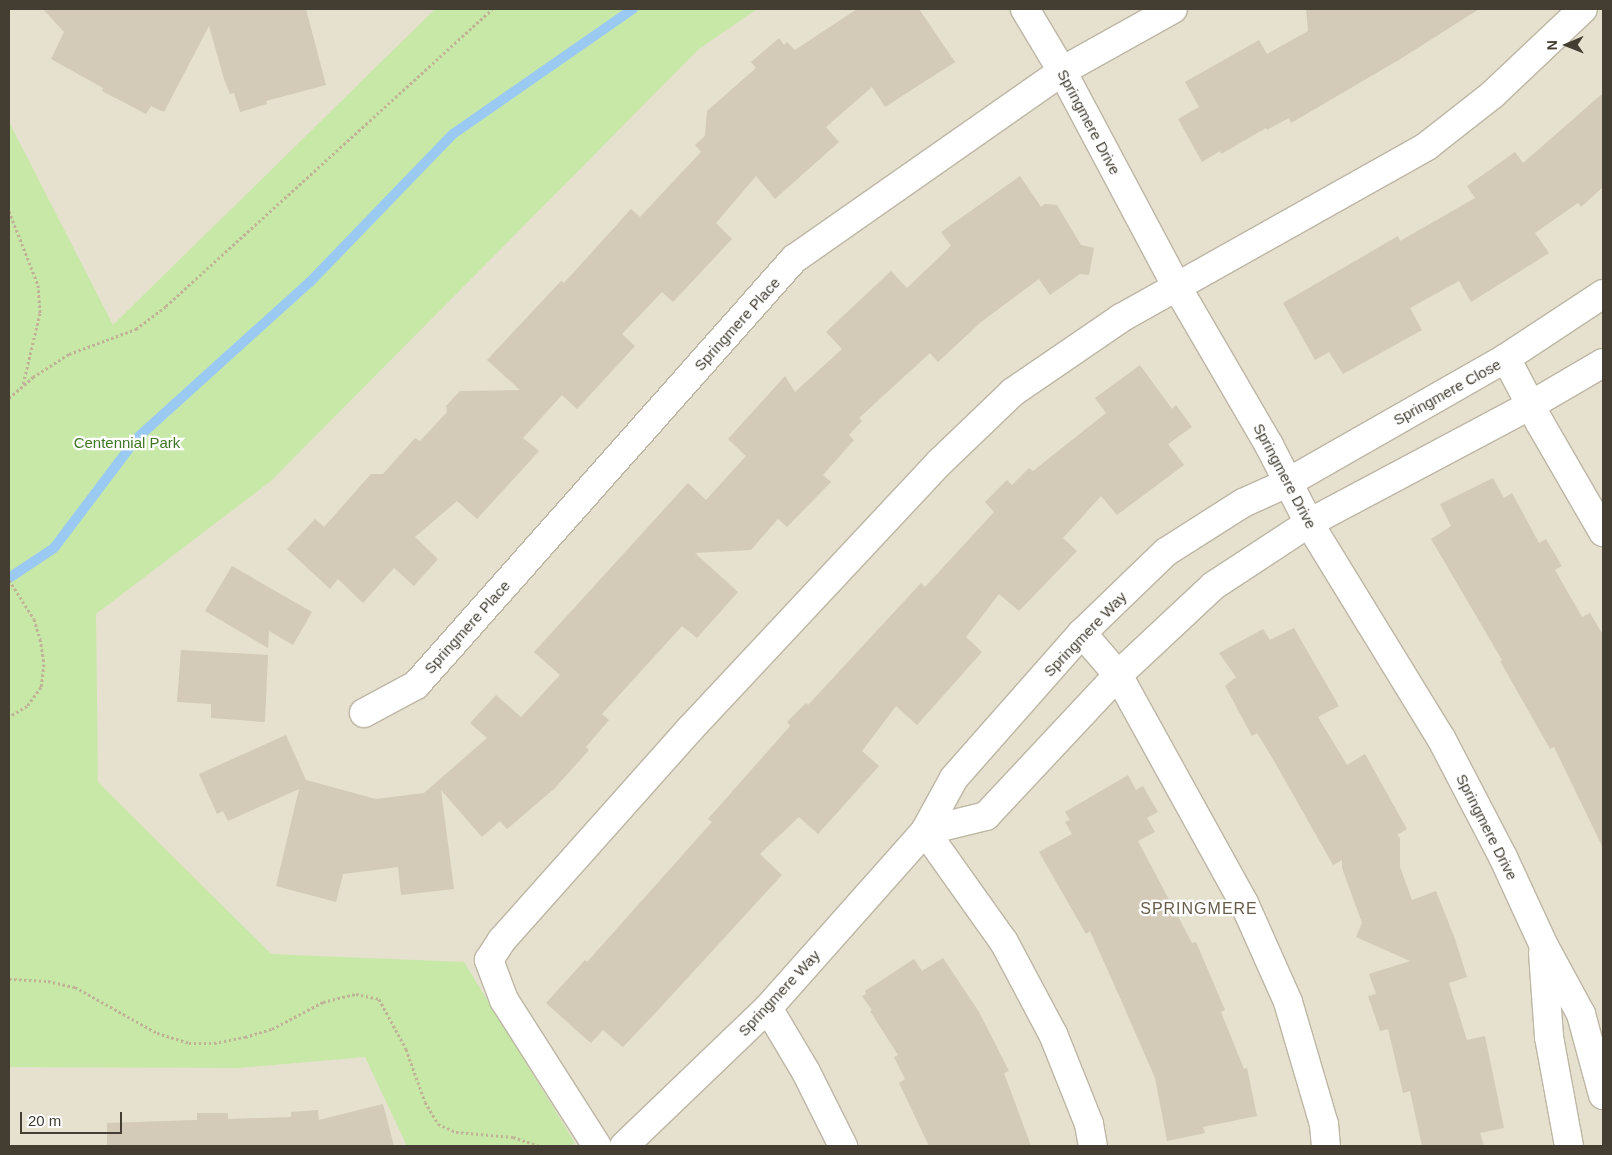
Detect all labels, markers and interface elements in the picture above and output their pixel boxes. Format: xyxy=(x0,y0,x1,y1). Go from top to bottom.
north arrow xyxy=(1542,20,1592,70)
text: N xyxy=(1544,40,1560,50)
street label: Springmere Drive xyxy=(1054,66,1124,178)
street label: Springmere Place xyxy=(690,274,784,374)
street label: Springmere Close xyxy=(1390,355,1504,429)
street label: Springmere Drive xyxy=(1250,420,1320,532)
park label: Centennial Park xyxy=(74,434,180,452)
street label: Springmere Place xyxy=(420,577,514,677)
street label: Springmere Way xyxy=(1040,588,1130,680)
street label: Springmere Drive xyxy=(1452,771,1522,883)
district label: SPRINGMERE xyxy=(1139,899,1259,919)
street label: Springmere Way xyxy=(735,946,823,1040)
scale bar xyxy=(22,1102,125,1134)
text: 20 m xyxy=(28,1112,61,1129)

